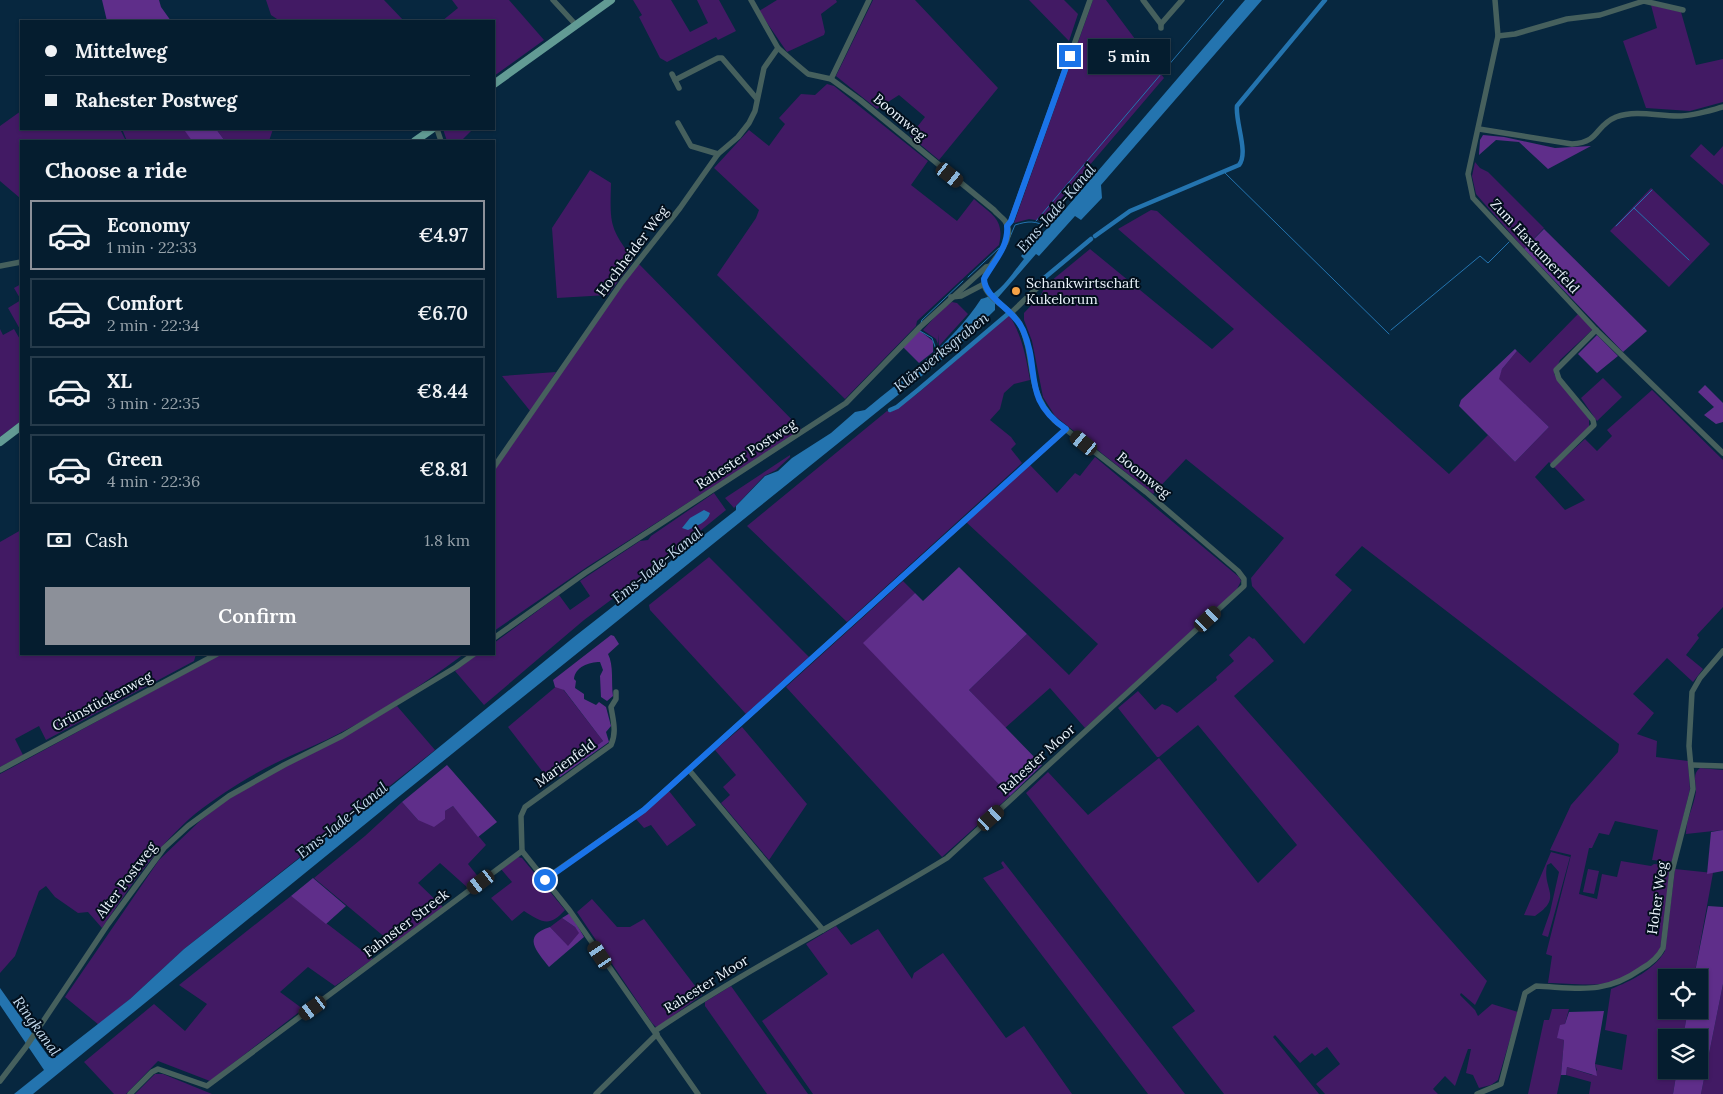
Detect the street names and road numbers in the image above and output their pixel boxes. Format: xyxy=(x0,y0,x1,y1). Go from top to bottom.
street label: Boomweg xyxy=(870,90,930,145)
street label: Zum Haxtumerfeld xyxy=(1487,195,1583,297)
street label: Hochheider Weg xyxy=(592,202,672,300)
street label: Rahester Postweg xyxy=(692,415,800,493)
street label: Boomweg xyxy=(1113,448,1175,502)
street label: Grünstückenweg xyxy=(49,667,155,735)
street label: Rahester Moor xyxy=(995,720,1079,798)
street label: Marienfeld xyxy=(531,735,599,791)
street label: Alter Postweg xyxy=(91,838,161,922)
street label: Hoher Weg xyxy=(1643,860,1671,936)
street label: Fahnster Streek xyxy=(360,885,453,961)
street label: Rahester Moor xyxy=(660,951,752,1017)

